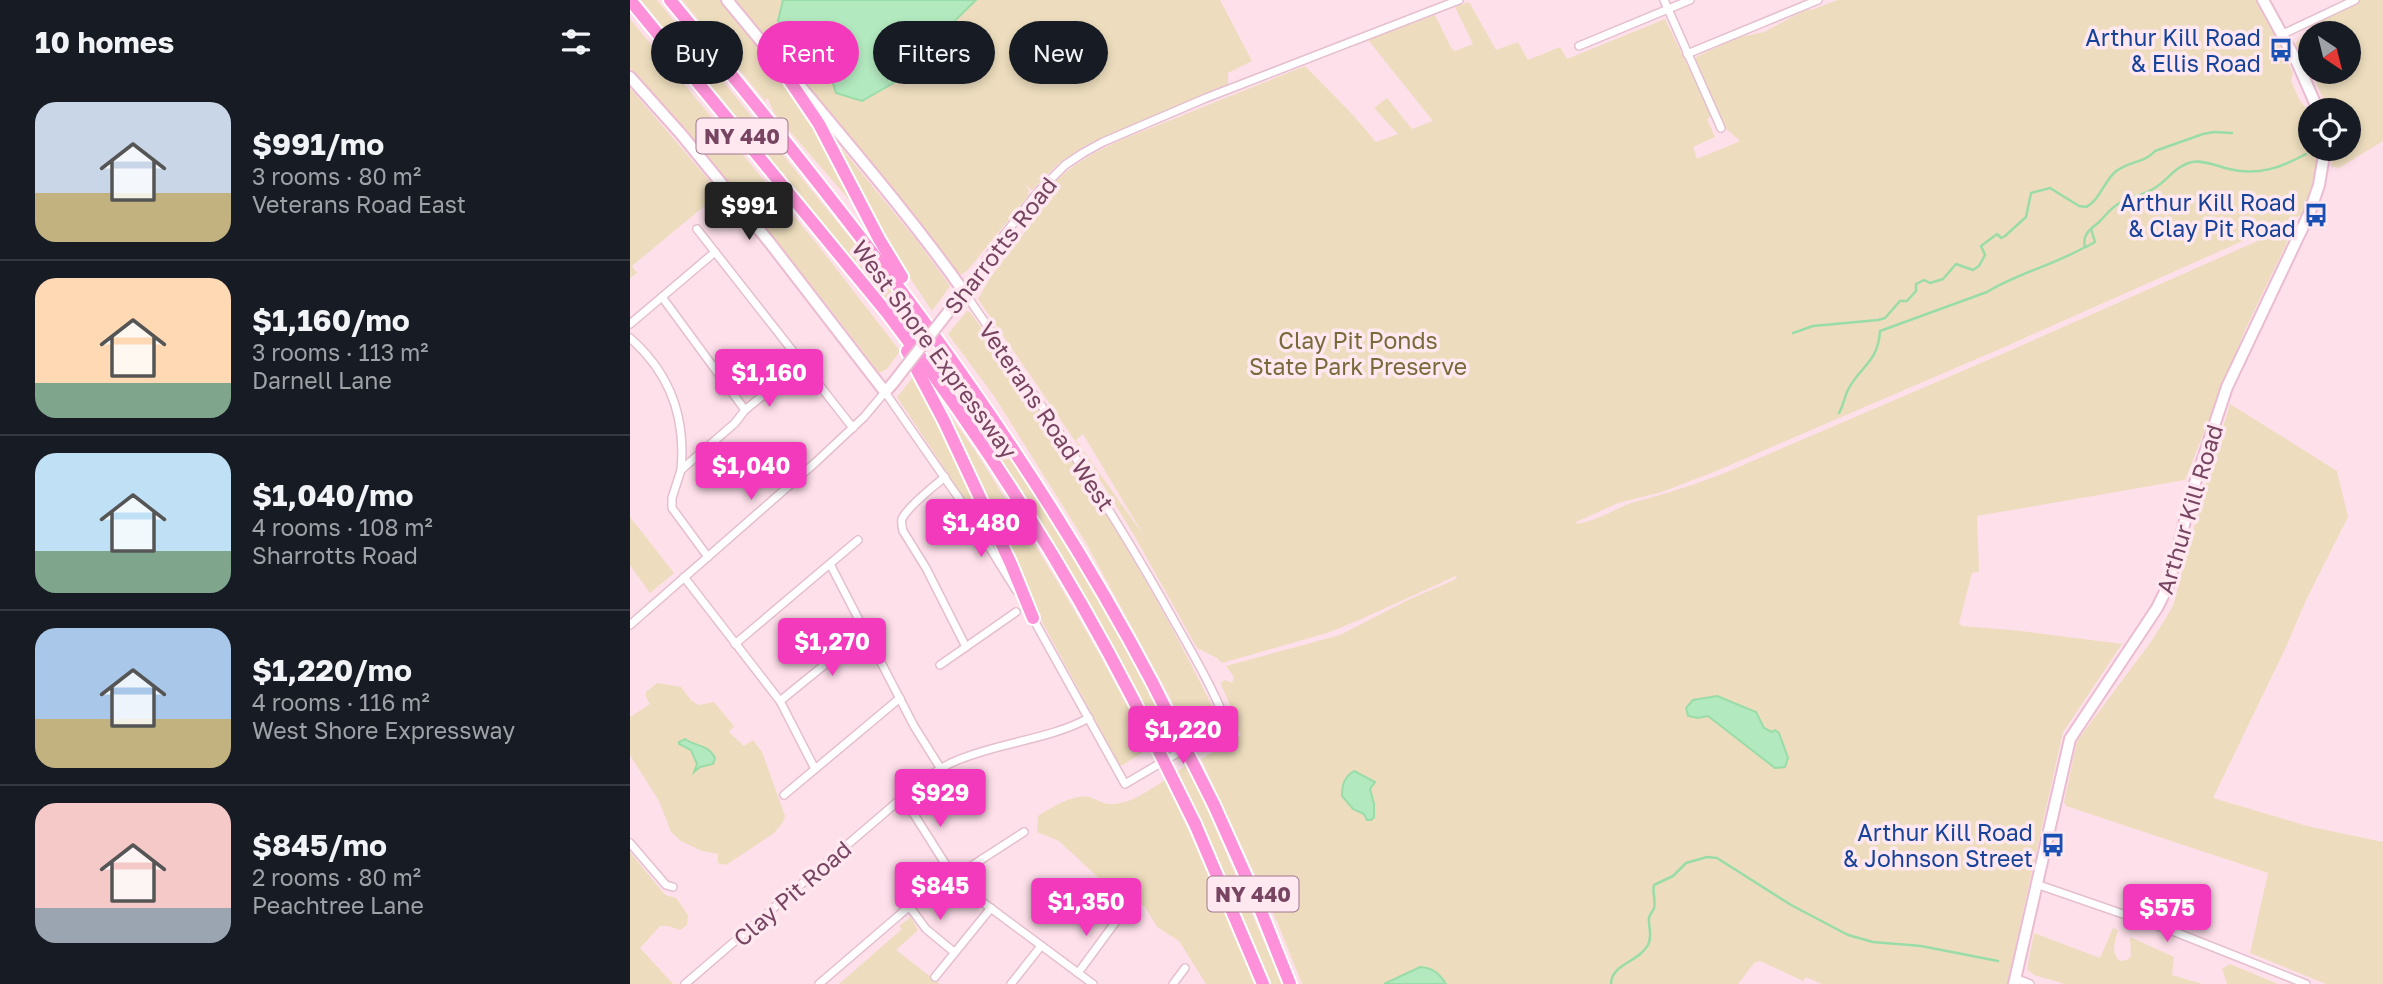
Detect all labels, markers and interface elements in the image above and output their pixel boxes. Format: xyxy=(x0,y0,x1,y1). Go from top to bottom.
chip: Buy xyxy=(651,21,743,84)
chip: Rent xyxy=(757,21,859,84)
chip: Filters xyxy=(873,21,995,84)
chip: New xyxy=(1009,21,1108,84)
north arrow xyxy=(2298,21,2361,84)
map controls xyxy=(2298,21,2361,161)
icon: filters xyxy=(557,23,595,61)
place label: Arthur Kill Road & Ellis Road xyxy=(2085,23,2261,77)
text: 10 homes xyxy=(35,24,174,60)
bus stop icon: Arthur Kill Road & Ellis Road xyxy=(2267,36,2295,64)
button: locate xyxy=(2298,98,2361,161)
road number: NY 440 xyxy=(696,118,788,154)
text: $991/mo xyxy=(252,126,384,162)
icon: home xyxy=(91,130,175,214)
text: 3 rooms · 80 m² xyxy=(252,162,421,190)
street label: Sharrotts Road xyxy=(938,171,1062,319)
pin: $991 xyxy=(708,182,790,242)
place label: Arthur Kill Road & Clay Pit Road xyxy=(2120,188,2296,242)
text: Veterans Road East xyxy=(252,190,466,218)
text: $991 xyxy=(721,191,777,219)
bus stop icon: Arthur Kill Road & Clay Pit Road xyxy=(2302,201,2330,229)
street label: West Shore Expressway xyxy=(846,234,1024,464)
text: $1,160/mo xyxy=(252,302,410,338)
icon: home xyxy=(91,306,175,390)
street label: Veterans Road West xyxy=(973,316,1121,516)
park label: Clay Pit Ponds State Park Preserve xyxy=(1249,326,1467,380)
text: 3 rooms · 113 m² xyxy=(252,338,429,366)
pin: $1,160 xyxy=(712,350,826,409)
text: $1,160 xyxy=(731,358,807,386)
text: Darnell Lane xyxy=(252,366,392,394)
street label: Arthur Kill Road xyxy=(2150,421,2228,597)
pin: $1,040 xyxy=(694,442,808,502)
text: $1,040 xyxy=(712,451,790,479)
text: $1,040/mo xyxy=(252,477,414,513)
icon: home xyxy=(91,481,175,565)
pin: $1,480 xyxy=(924,500,1038,559)
text: $1,480 xyxy=(942,508,1020,536)
text: 4 rooms · 108 m² xyxy=(252,513,433,541)
text: Sharrotts Road xyxy=(252,541,418,569)
pin: $1,270 xyxy=(775,618,889,678)
text: $1,270 xyxy=(794,627,870,655)
text: $1,220/mo xyxy=(252,652,412,688)
icon: home xyxy=(91,656,175,740)
text: 4 rooms · 116 m² xyxy=(252,688,430,716)
pin: $1,220 xyxy=(1126,706,1240,766)
text: $1,220 xyxy=(1144,715,1222,743)
text: West Shore Expressway xyxy=(252,716,515,744)
pin: $929 xyxy=(899,770,981,829)
text: $929 xyxy=(911,778,969,806)
place label: Arthur Kill Road & Johnson Street xyxy=(1843,818,2033,872)
text: $845/mo xyxy=(252,827,387,863)
icon: home xyxy=(91,831,175,915)
bus stop icon: Arthur Kill Road & Johnson Street xyxy=(2039,831,2067,859)
street label: Clay Pit Road xyxy=(727,834,857,952)
pin: $845 xyxy=(899,862,981,922)
text: 2 rooms · 80 m² xyxy=(252,863,421,891)
text: $845 xyxy=(911,871,969,899)
road number: NY 440 xyxy=(1208,876,1298,912)
pin: $1,350 xyxy=(1029,878,1143,938)
pin: $575 xyxy=(2126,884,2208,944)
text: $1,350 xyxy=(1047,887,1125,915)
text: Peachtree Lane xyxy=(252,891,424,919)
text: $575 xyxy=(2139,893,2195,921)

